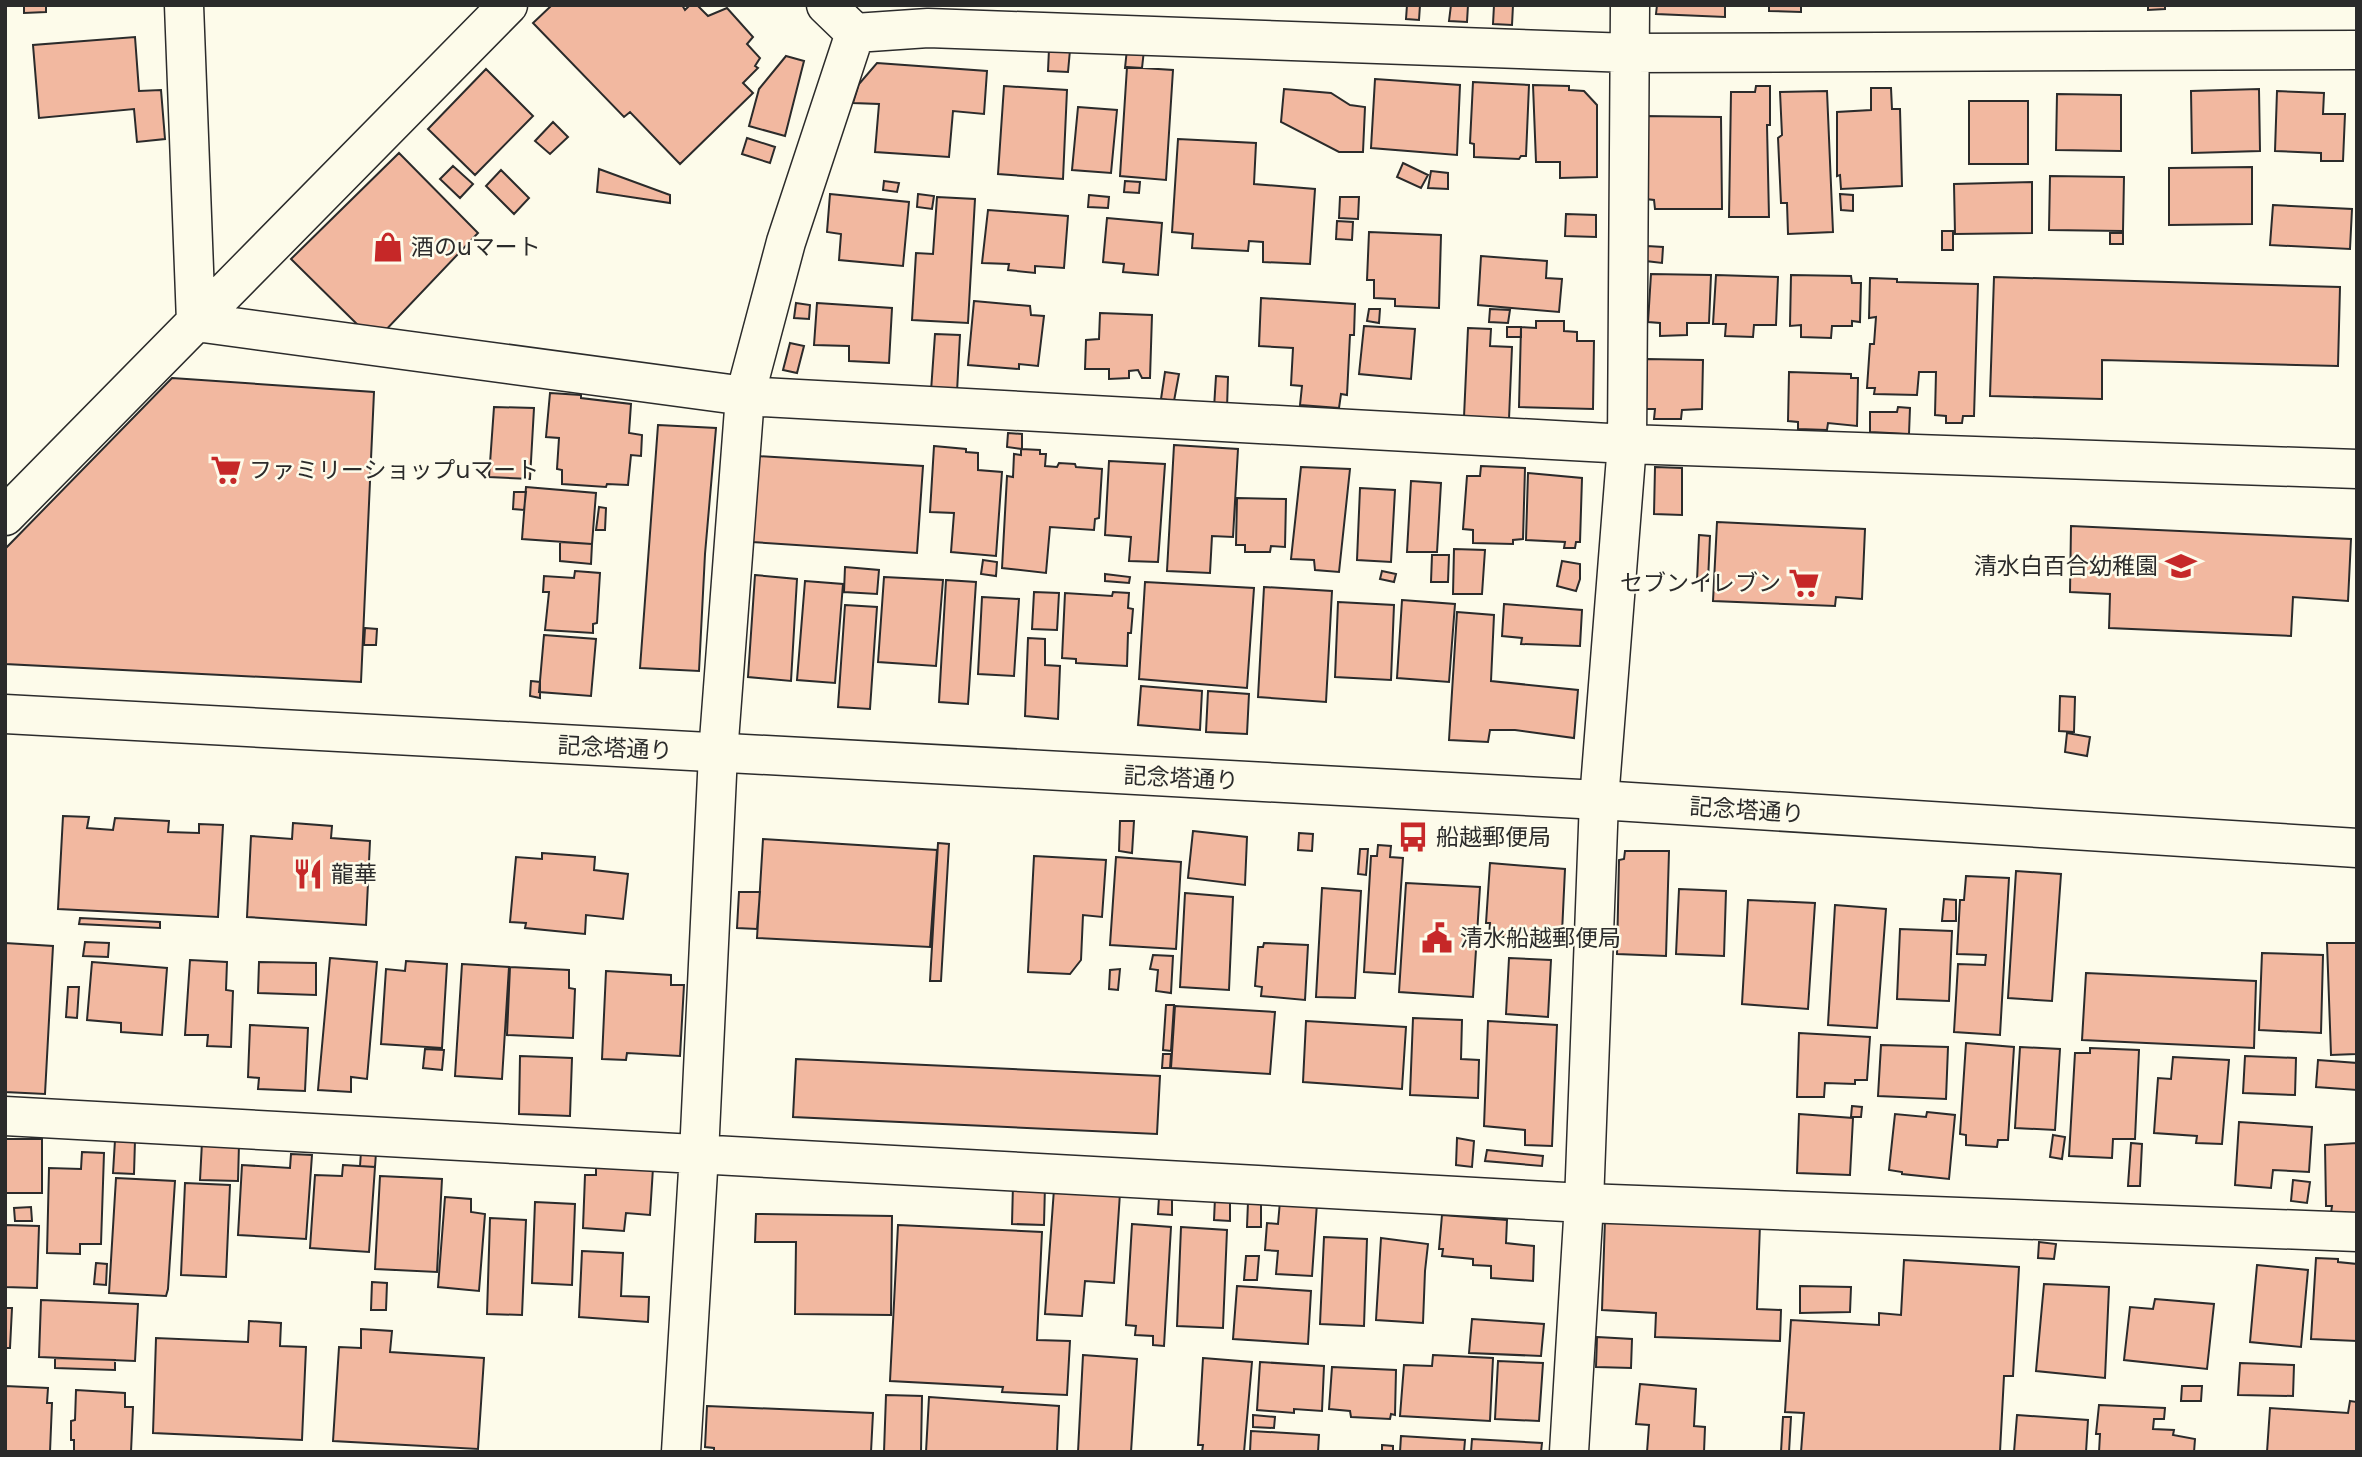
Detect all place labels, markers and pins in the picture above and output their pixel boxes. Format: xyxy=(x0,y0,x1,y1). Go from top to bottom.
shop icon: 酒のuマート xyxy=(371,230,405,264)
place label: 酒のuマート xyxy=(411,231,541,263)
supermarket icon: ファミリーショップuマート xyxy=(209,453,243,487)
place label: ファミリーショップuマート xyxy=(249,454,539,486)
school or university icon: 清水白百合幼稚園 xyxy=(2164,549,2198,583)
place label: 清水白百合幼稚園 xyxy=(1974,550,2158,582)
supermarket icon: セブンイレブン xyxy=(1787,566,1821,600)
place label: セブンイレブン xyxy=(1620,567,1781,599)
bus stop icon: 船越郵便局 xyxy=(1396,820,1430,854)
place label: 船越郵便局 xyxy=(1436,821,1551,853)
restaurant icon: 龍華 xyxy=(291,857,325,891)
place label: 龍華 xyxy=(331,858,377,890)
public building icon: 清水船越郵便局 xyxy=(1420,921,1454,955)
place label: 清水船越郵便局 xyxy=(1460,922,1621,954)

